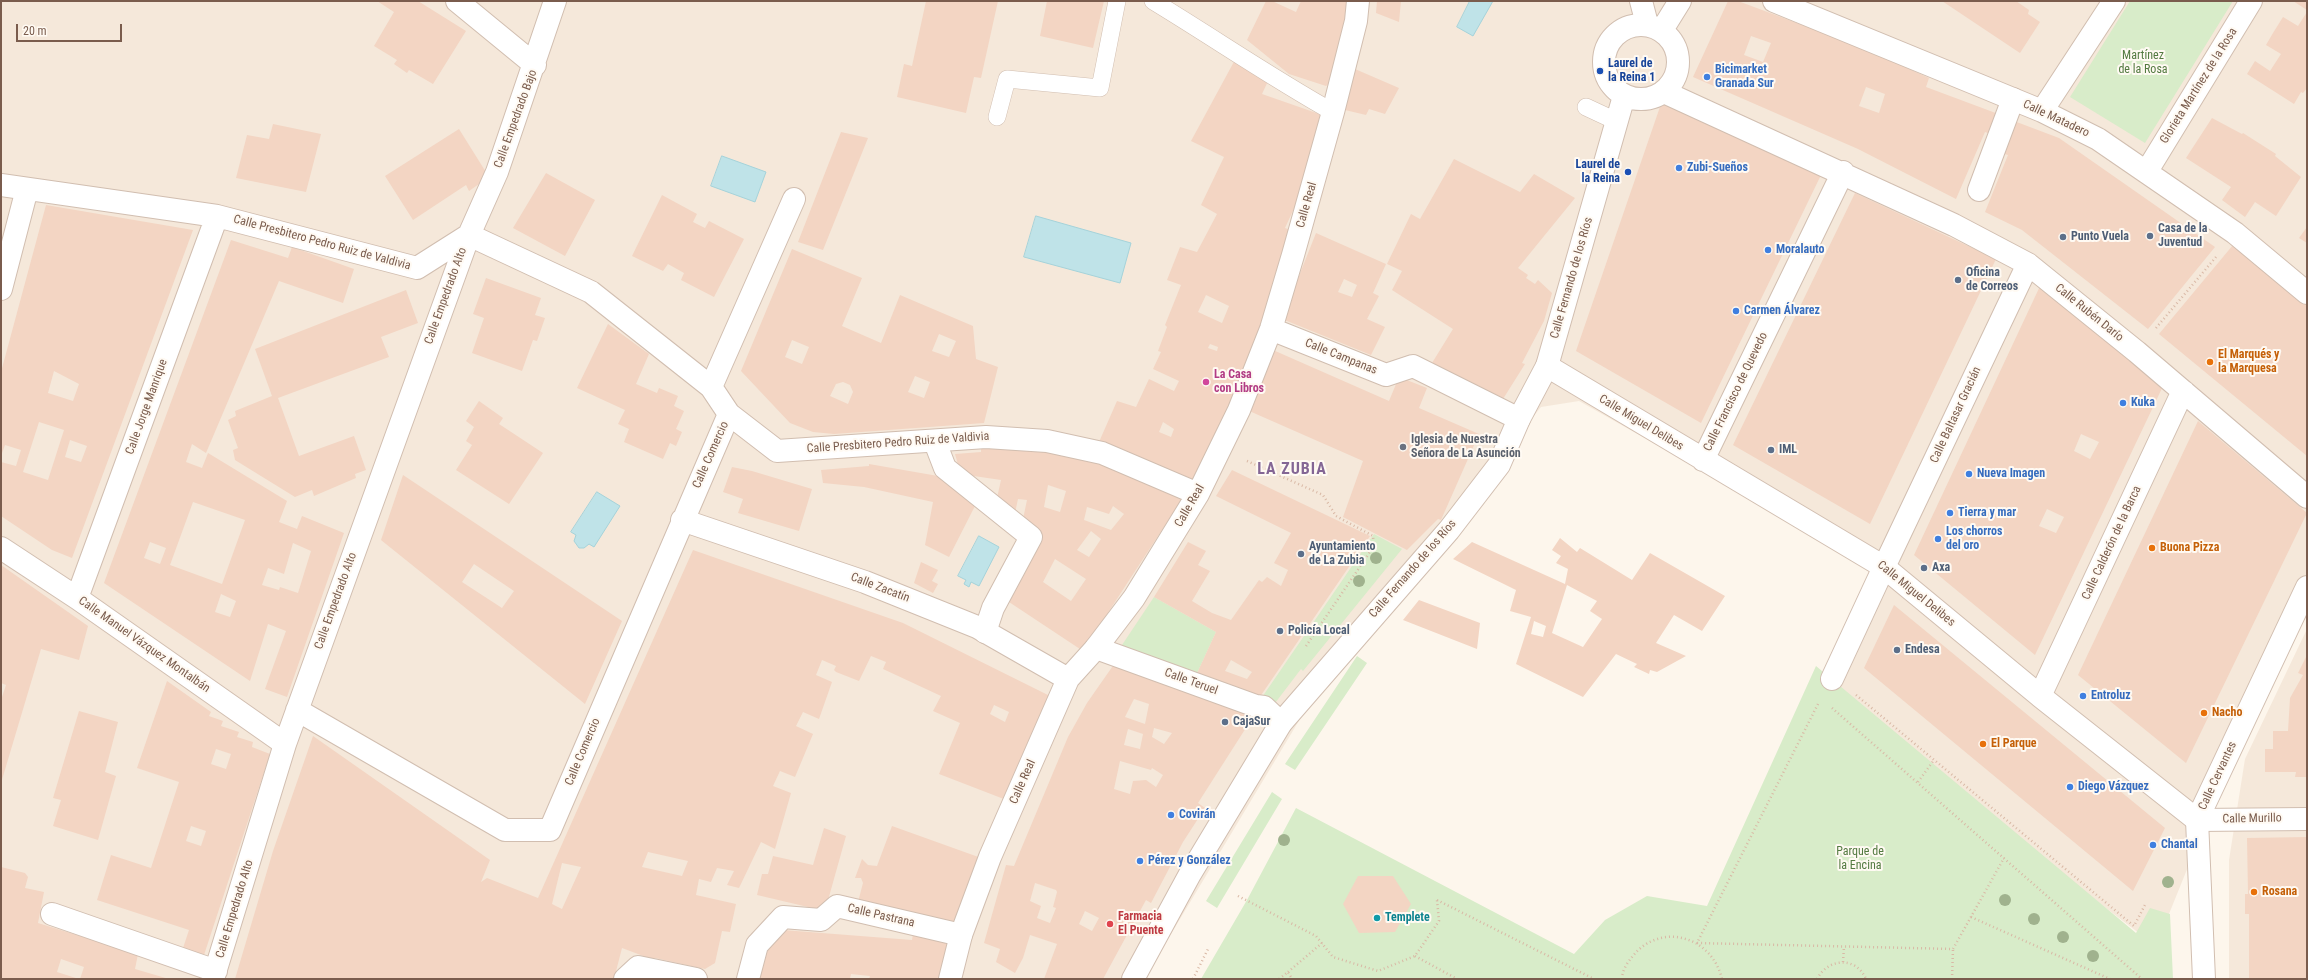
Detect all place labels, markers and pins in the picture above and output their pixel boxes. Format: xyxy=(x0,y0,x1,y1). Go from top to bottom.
place label: Laurel de la Reina 1 xyxy=(1608,57,1655,85)
place label: Bicimarket Granada Sur xyxy=(1715,63,1774,91)
marker: Laurel de la Reina 1 xyxy=(1595,66,1605,76)
marker: Bicimarket Granada Sur xyxy=(1702,72,1712,82)
place label: Laurel de la Reina xyxy=(1576,158,1620,186)
place label: Zubi-Sueños xyxy=(1687,161,1748,175)
marker: Zubi-Sueños xyxy=(1674,163,1684,173)
marker: Laurel de la Reina xyxy=(1623,167,1633,177)
place label: Casa de la Juventud xyxy=(2158,222,2207,250)
place label: Punto Vuela xyxy=(2071,230,2129,244)
marker: Casa de la Juventud xyxy=(2145,231,2155,241)
marker: Punto Vuela xyxy=(2058,232,2068,242)
place label: Moralauto xyxy=(1776,243,1825,257)
marker: Moralauto xyxy=(1763,245,1773,255)
place label: Oficina de Correos xyxy=(1966,266,2018,294)
marker: Oficina de Correos xyxy=(1953,275,1963,285)
place label: Carmen Álvarez xyxy=(1744,304,1820,318)
marker: Carmen Álvarez xyxy=(1731,306,1741,316)
place label: El Marqués y la Marquesa xyxy=(2218,348,2279,376)
marker: El Marqués y la Marquesa xyxy=(2205,357,2215,367)
place label: La Casa con Libros xyxy=(1214,368,1264,396)
marker: La Casa con Libros xyxy=(1201,377,1211,387)
place label: Kuka xyxy=(2131,396,2155,410)
marker: Kuka xyxy=(2118,398,2128,408)
place label: Iglesia de Nuestra Señora de La Asunción xyxy=(1411,433,1521,461)
marker: Iglesia de Nuestra Señora de La Asunción xyxy=(1398,442,1408,452)
place label: IML xyxy=(1779,443,1797,457)
marker: IML xyxy=(1766,445,1776,455)
place label: Nueva Imagen xyxy=(1977,467,2045,481)
marker: Nueva Imagen xyxy=(1964,469,1974,479)
place label: Tierra y mar xyxy=(1958,506,2016,520)
marker: Tierra y mar xyxy=(1945,508,1955,518)
place label: Los chorros del oro xyxy=(1946,525,2002,553)
marker: Los chorros del oro xyxy=(1933,534,1943,544)
place label: Ayuntamiento de La Zubia xyxy=(1309,540,1375,568)
place label: Buona Pizza xyxy=(2160,541,2219,555)
marker: Buona Pizza xyxy=(2147,543,2157,553)
marker: Ayuntamiento de La Zubia xyxy=(1296,549,1306,559)
place label: Axa xyxy=(1932,561,1950,575)
marker: Axa xyxy=(1919,563,1929,573)
place label: Policía Local xyxy=(1288,624,1350,638)
marker: Policía Local xyxy=(1275,626,1285,636)
place label: Endesa xyxy=(1905,643,1940,657)
marker: Endesa xyxy=(1892,645,1902,655)
place label: Entroluz xyxy=(2091,689,2131,703)
marker: Entroluz xyxy=(2078,691,2088,701)
place label: Nacho xyxy=(2212,706,2242,720)
marker: Nacho xyxy=(2199,708,2209,718)
place label: CajaSur xyxy=(1233,715,1270,729)
marker: CajaSur xyxy=(1220,717,1230,727)
place label: El Parque xyxy=(1991,737,2037,751)
marker: El Parque xyxy=(1978,739,1988,749)
place label: Diego Vázquez xyxy=(2078,780,2149,794)
marker: Diego Vázquez xyxy=(2065,782,2075,792)
place label: Covirán xyxy=(1179,808,1215,822)
marker: Covirán xyxy=(1166,810,1176,820)
place label: Chantal xyxy=(2161,838,2198,852)
marker: Chantal xyxy=(2148,840,2158,850)
place label: Pérez y González xyxy=(1148,854,1231,868)
marker: Pérez y González xyxy=(1135,856,1145,866)
place label: Rosana xyxy=(2262,885,2297,899)
marker: Rosana xyxy=(2249,887,2259,897)
place label: Farmacia El Puente xyxy=(1118,910,1163,938)
place label: Templete xyxy=(1385,911,1430,925)
marker: Templete xyxy=(1372,913,1382,923)
marker: Farmacia El Puente xyxy=(1105,919,1115,929)

